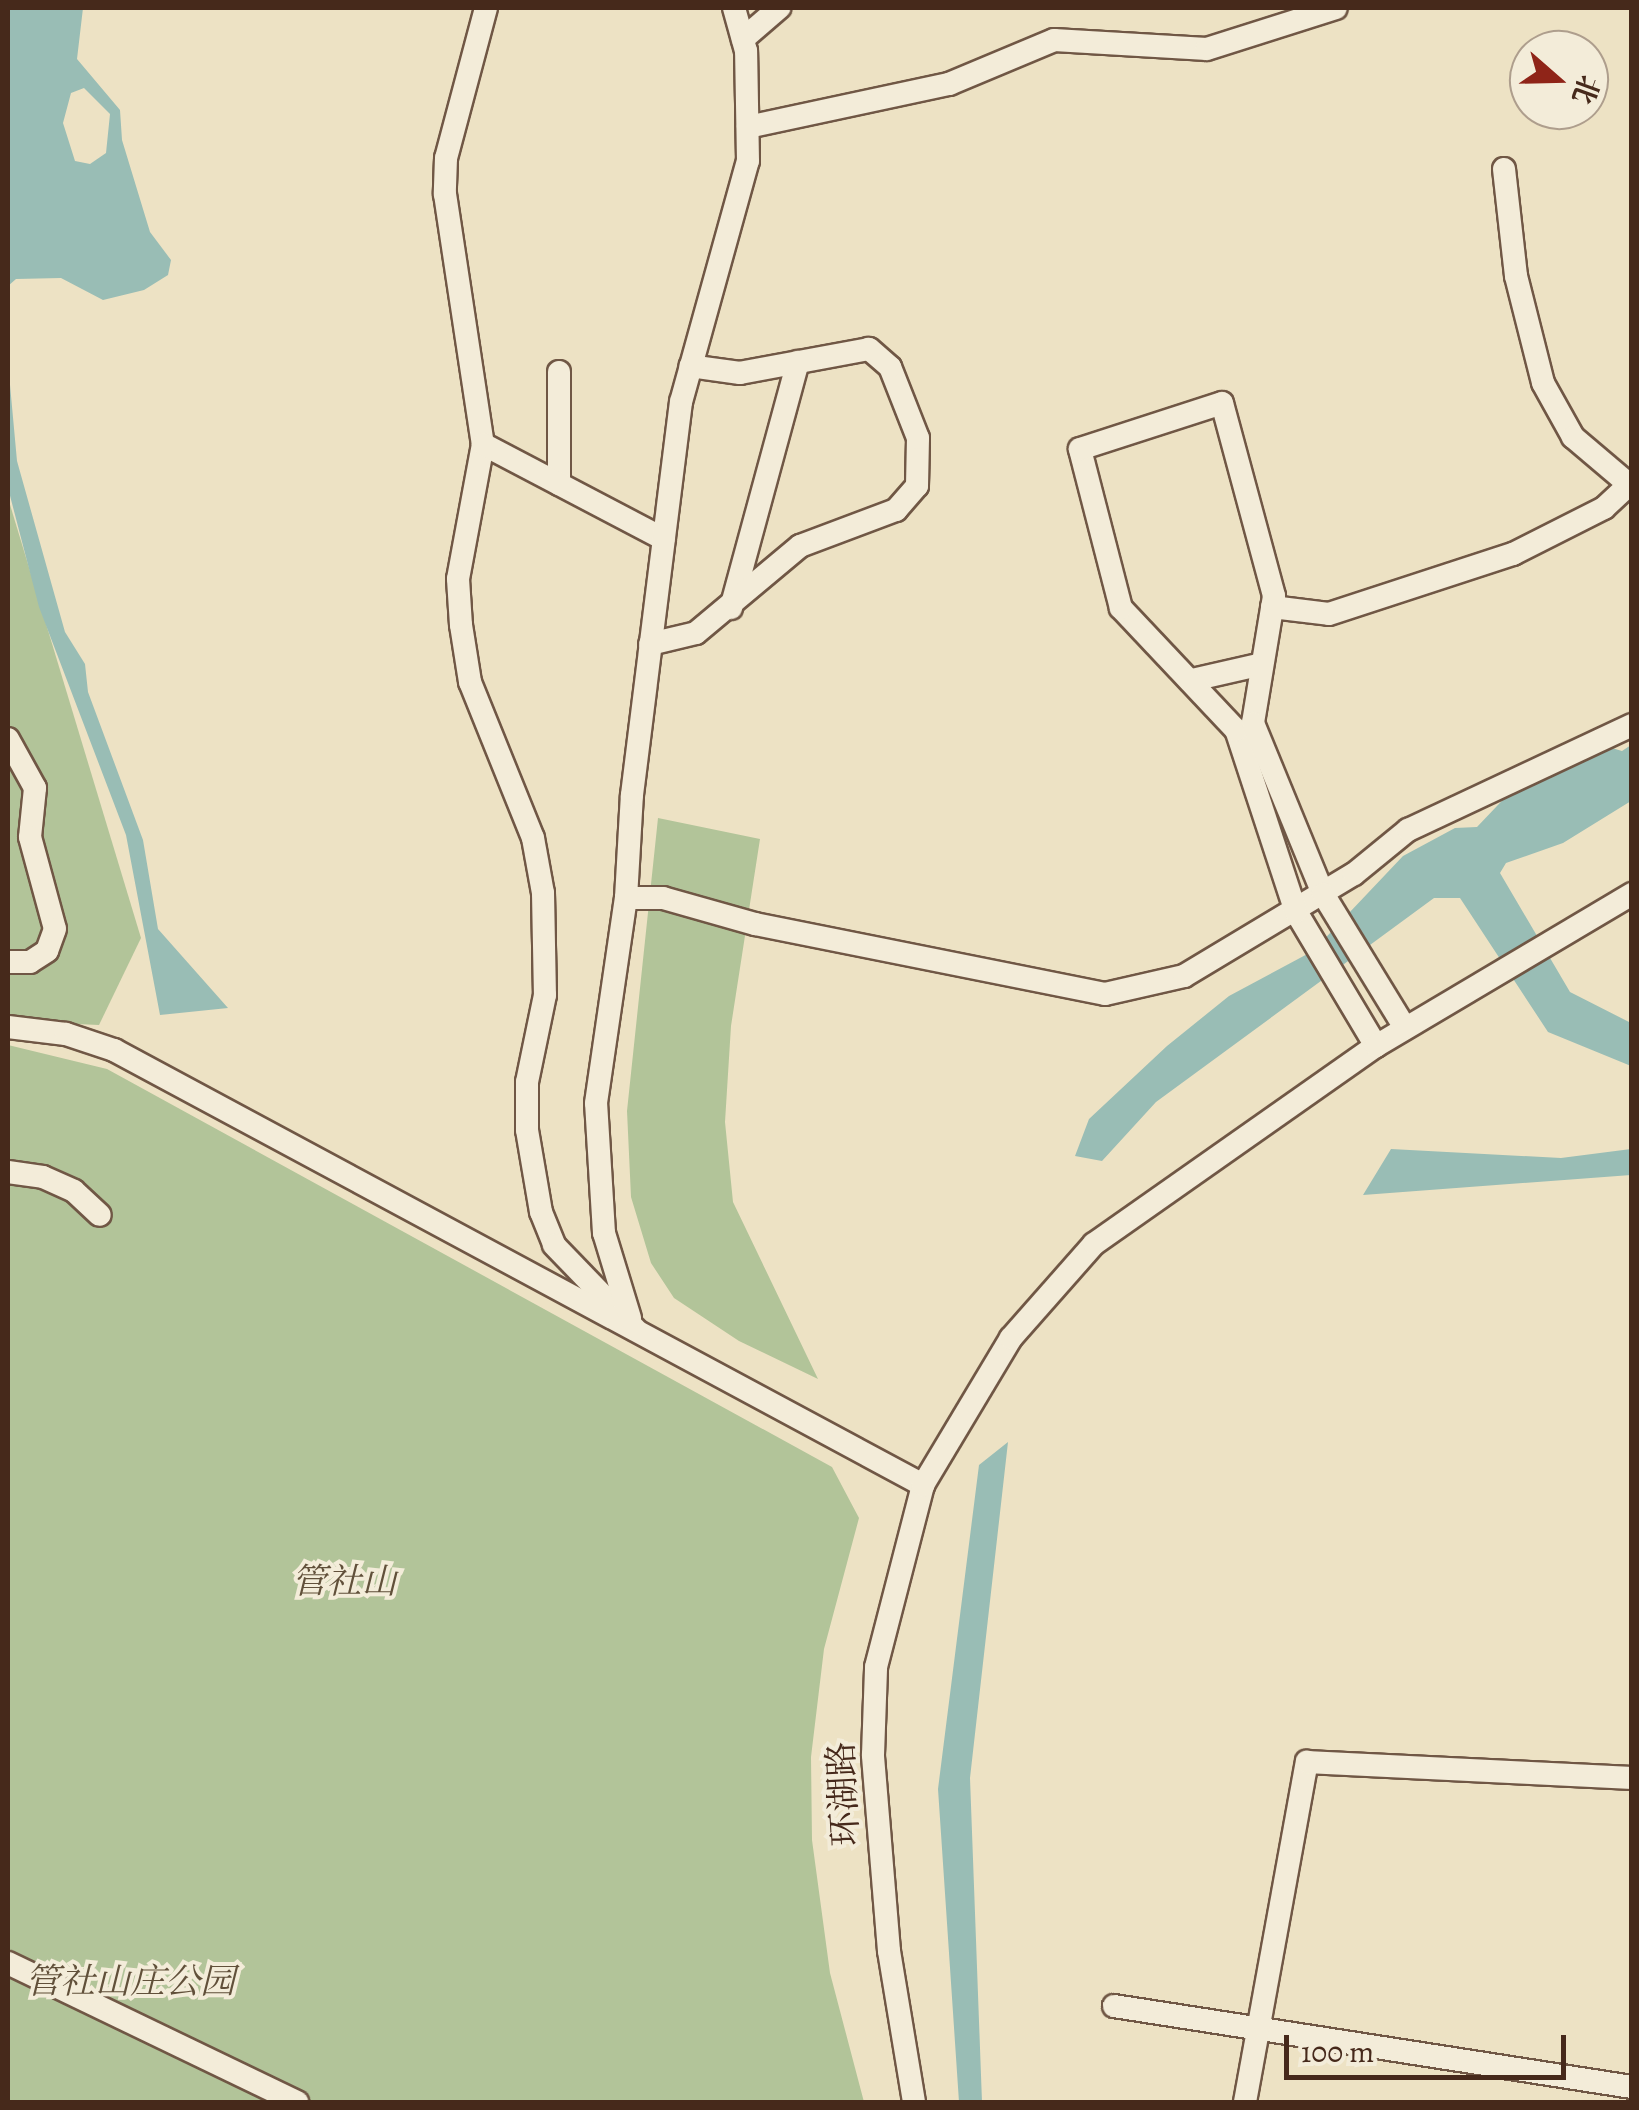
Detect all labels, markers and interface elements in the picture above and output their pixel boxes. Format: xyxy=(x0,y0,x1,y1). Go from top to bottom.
north arrow xyxy=(1509,30,1609,130)
text: 北 xyxy=(1563,70,1608,109)
park label: 管社山 xyxy=(292,1560,396,1602)
street label: 环湖路 xyxy=(819,1740,867,1848)
park label: 管社山庄公园 xyxy=(25,1960,235,2002)
scale bar xyxy=(1289,2015,1572,2077)
text: 100 m xyxy=(1301,2032,1374,2072)

